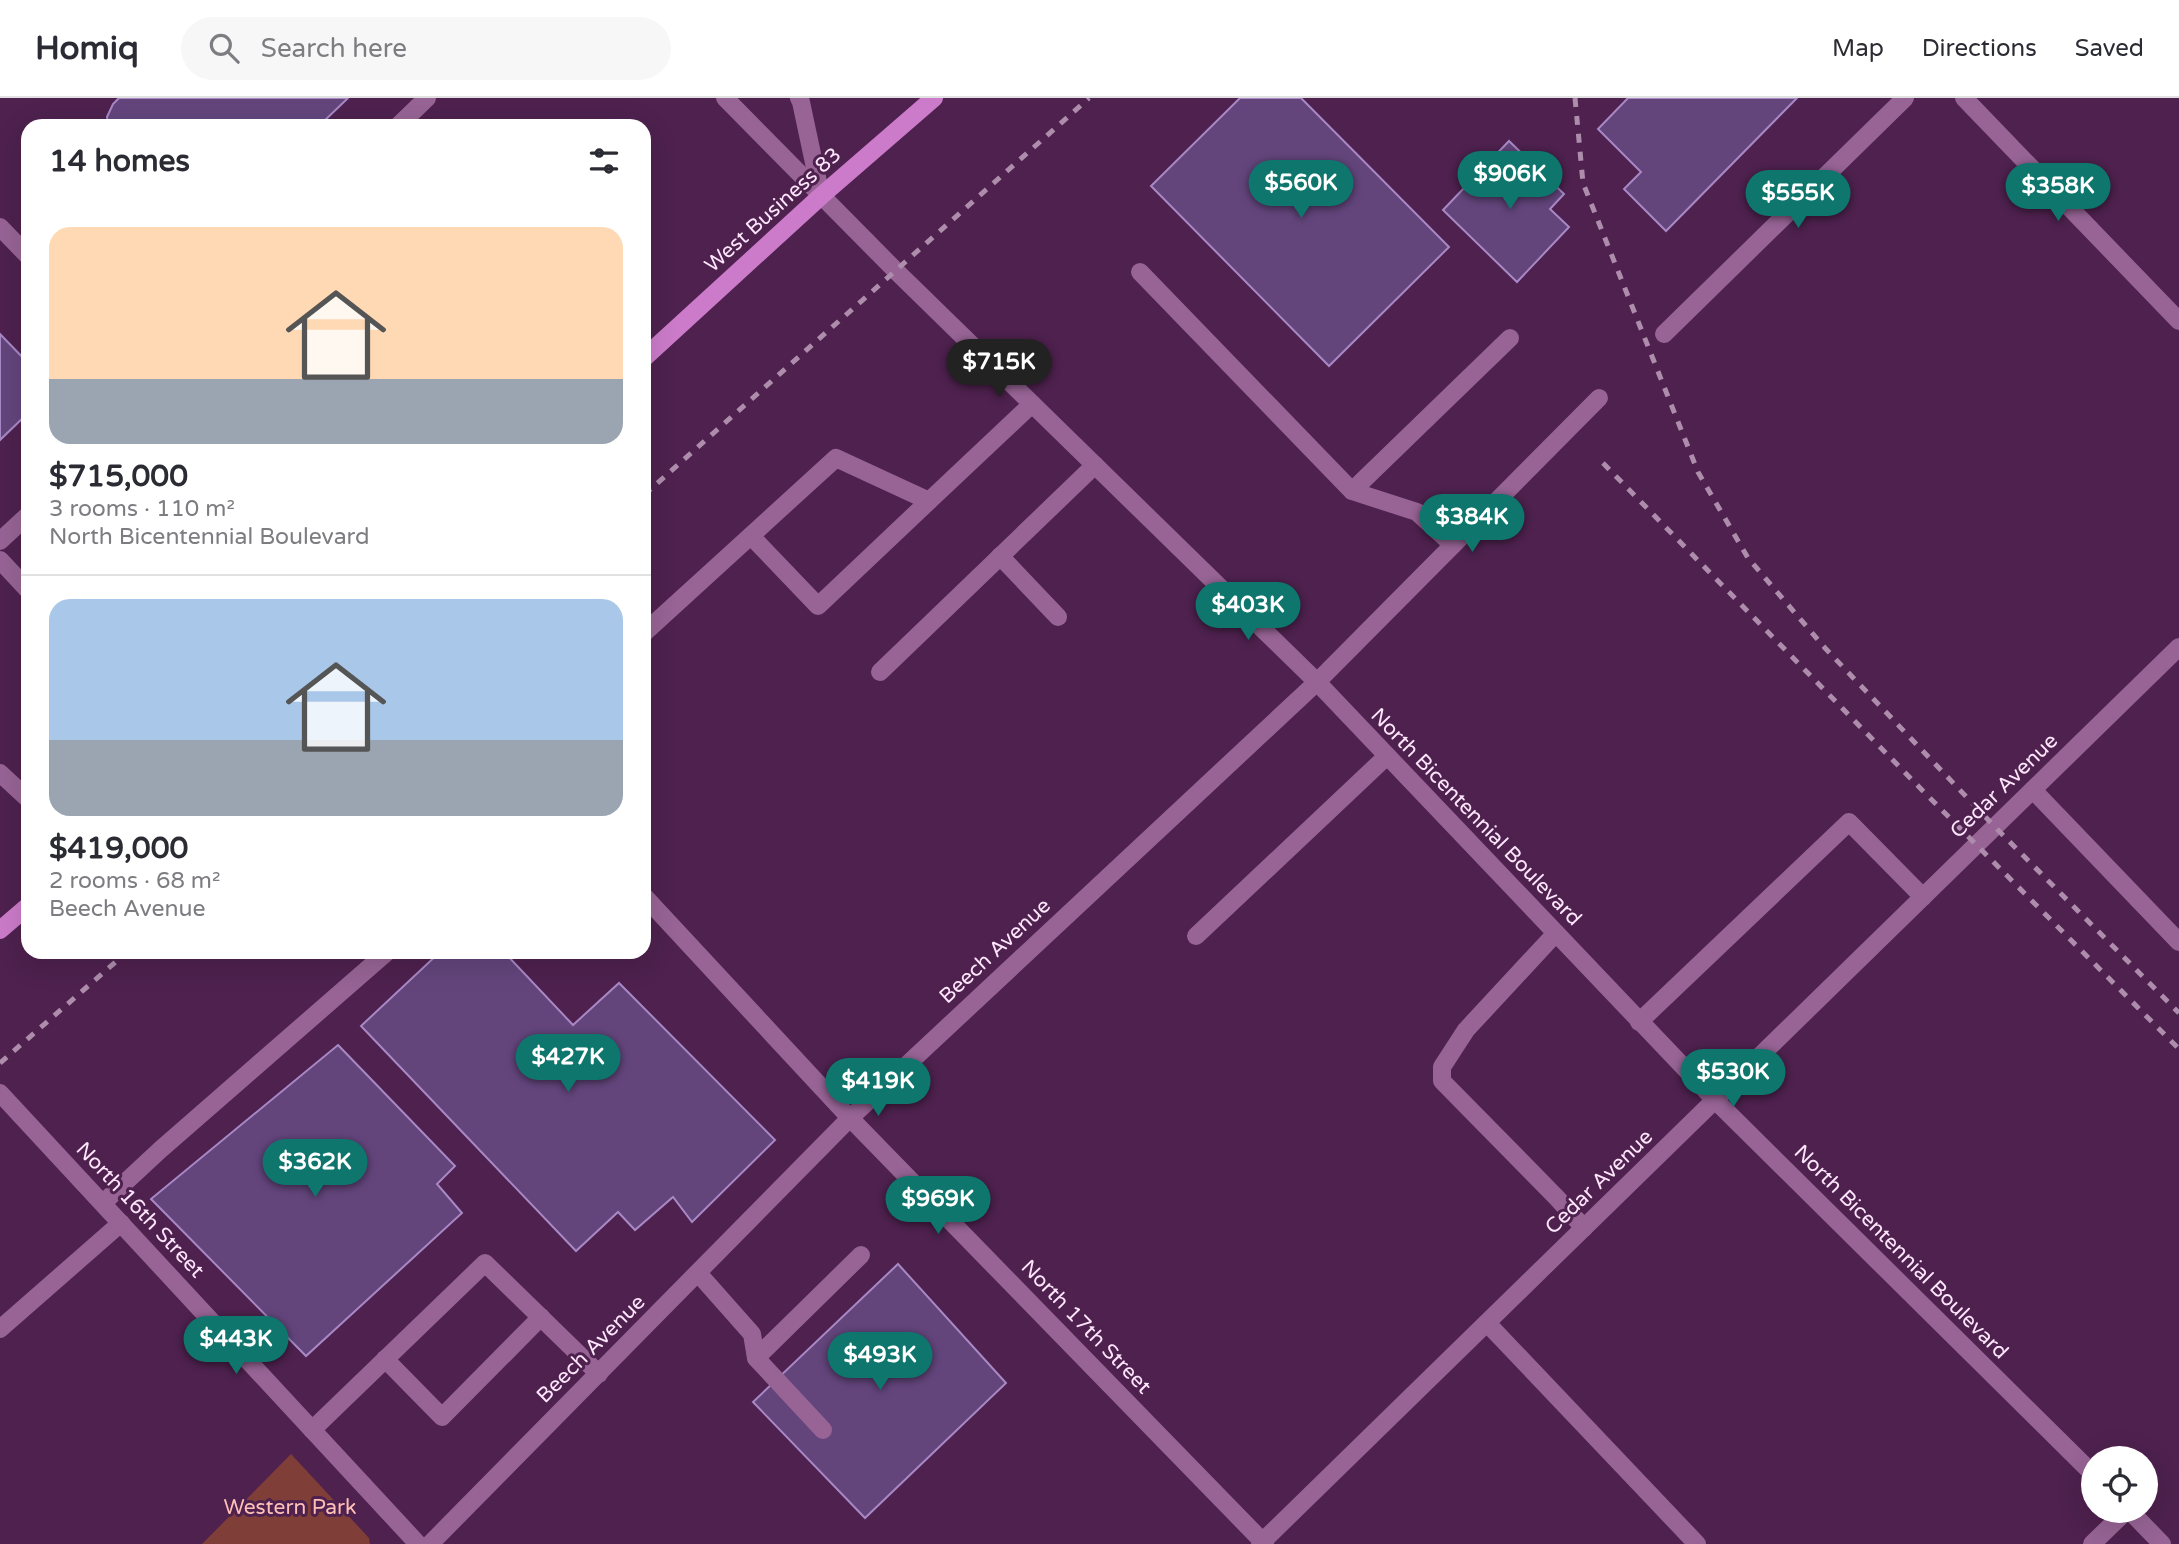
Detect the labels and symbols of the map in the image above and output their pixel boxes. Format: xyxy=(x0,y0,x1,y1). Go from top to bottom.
street label: West Business 83 xyxy=(700,142,846,278)
pin: $906K xyxy=(1461,152,1559,211)
pin: $560K xyxy=(1252,160,1350,220)
pin: $358K xyxy=(2009,164,2107,223)
pin: $555K xyxy=(1749,170,1847,230)
pin: $715K xyxy=(950,340,1048,399)
pin: $384K xyxy=(1423,494,1521,554)
pin: $403K xyxy=(1199,582,1297,642)
street label: North Bicentennial Boulevard xyxy=(1365,703,1587,931)
street label: Cedar Avenue xyxy=(1945,728,2063,844)
street label: Beech Avenue xyxy=(934,893,1056,1009)
pin: $427K xyxy=(519,1034,617,1094)
pin: $530K xyxy=(1684,1049,1782,1109)
pin: $419K xyxy=(829,1058,927,1118)
street label: Cedar Avenue xyxy=(1540,1124,1658,1240)
street label: North 16th Street xyxy=(71,1137,209,1283)
pin: $362K xyxy=(266,1140,364,1199)
street label: North Bicentennial Boulevard xyxy=(1789,1140,2013,1364)
pin: $969K xyxy=(889,1176,987,1236)
street label: North 17th Street xyxy=(1016,1255,1156,1399)
street label: Beech Avenue xyxy=(532,1290,650,1408)
pin: $443K xyxy=(187,1316,285,1376)
pin: $493K xyxy=(831,1332,929,1392)
park label: Western Park xyxy=(223,1495,357,1520)

